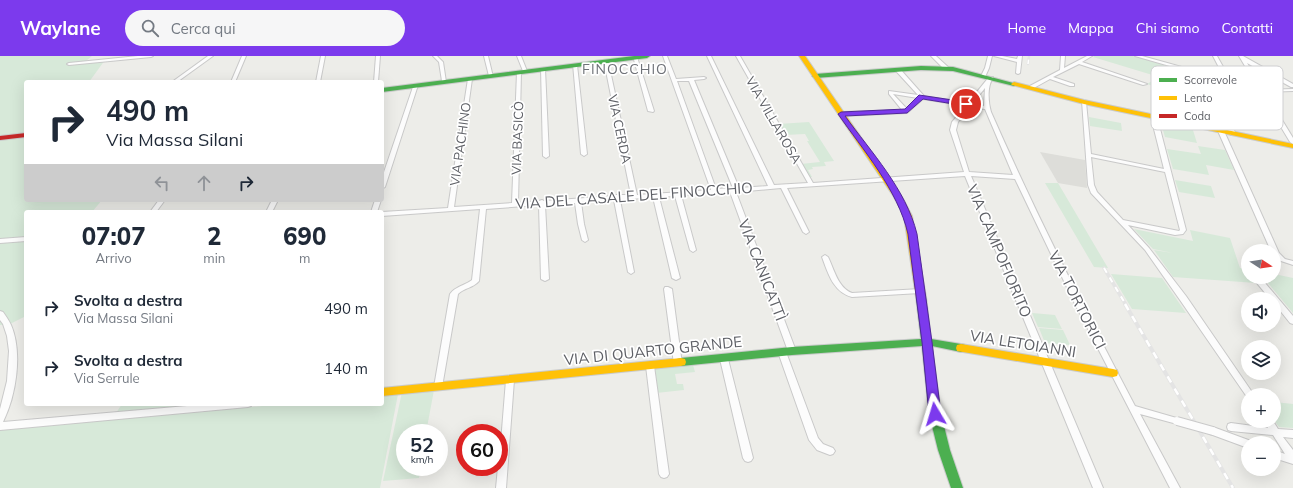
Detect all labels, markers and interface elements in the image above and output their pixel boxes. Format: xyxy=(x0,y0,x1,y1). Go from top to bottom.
search box xyxy=(125,10,405,46)
text: Waylane xyxy=(20,16,101,40)
icon: search xyxy=(139,17,161,39)
text: Cerca qui xyxy=(171,19,236,38)
text: Home xyxy=(1007,19,1046,37)
text: Mappa xyxy=(1068,19,1114,37)
text: Chi siamo xyxy=(1136,19,1199,37)
text: Contatti xyxy=(1221,19,1273,37)
district label: FINOCCHIO xyxy=(582,60,668,78)
legend xyxy=(1151,66,1283,130)
text: Scorrevole xyxy=(1184,73,1237,87)
street label: VIA VILLAROSA xyxy=(743,74,806,167)
pin xyxy=(949,87,983,121)
text: Lento xyxy=(1184,91,1212,105)
text: 490 m xyxy=(106,93,189,128)
street label: VIA CERDA xyxy=(605,93,635,165)
icon: arrive xyxy=(955,93,977,115)
icon: right xyxy=(40,96,92,148)
street label: VIA PACHINO xyxy=(446,101,474,187)
street label: VIA BASICÒ xyxy=(508,101,526,175)
text: Coda xyxy=(1184,109,1211,123)
text: Via Massa Silani xyxy=(106,128,243,151)
icon: left xyxy=(151,172,173,194)
icon: ahead xyxy=(193,172,215,194)
icon: right xyxy=(235,172,257,194)
street label: VIA DEL CASALE DEL FINOCCHIO xyxy=(515,178,753,213)
street label: VIA CAMPOFIORITO xyxy=(963,181,1036,320)
street label: VIA CANICATTÌ xyxy=(734,216,791,323)
text: 07:07 xyxy=(82,221,146,251)
text: 2 xyxy=(207,221,222,251)
text: 690 xyxy=(283,221,326,251)
north arrow xyxy=(1241,244,1281,284)
map controls xyxy=(1241,244,1281,476)
street label: VIA TORTORICI xyxy=(1045,247,1110,352)
text: Arrivo xyxy=(95,250,132,266)
text: min xyxy=(203,250,225,266)
text: m xyxy=(299,250,310,266)
text: Svolta a destra xyxy=(74,291,183,310)
button: sound xyxy=(1241,292,1281,332)
icon: right xyxy=(40,297,62,319)
text: 490 m xyxy=(324,299,368,318)
text: Via Massa Silani xyxy=(74,310,173,326)
street label: VIA LETOIANNI xyxy=(969,326,1078,361)
street label: VIA DI QUARTO GRANDE xyxy=(563,332,743,369)
button: layers xyxy=(1241,340,1281,380)
text: Svolta a destra xyxy=(74,351,183,370)
icon: right xyxy=(40,357,62,379)
text: 140 m xyxy=(324,359,368,378)
text: Via Serrule xyxy=(74,370,140,386)
button: + xyxy=(1241,388,1281,428)
position arrow xyxy=(914,393,956,435)
speed limit sign: 60 xyxy=(456,424,508,476)
text: 52 xyxy=(410,432,434,457)
button: − xyxy=(1241,436,1281,476)
text: km/h xyxy=(411,453,433,466)

